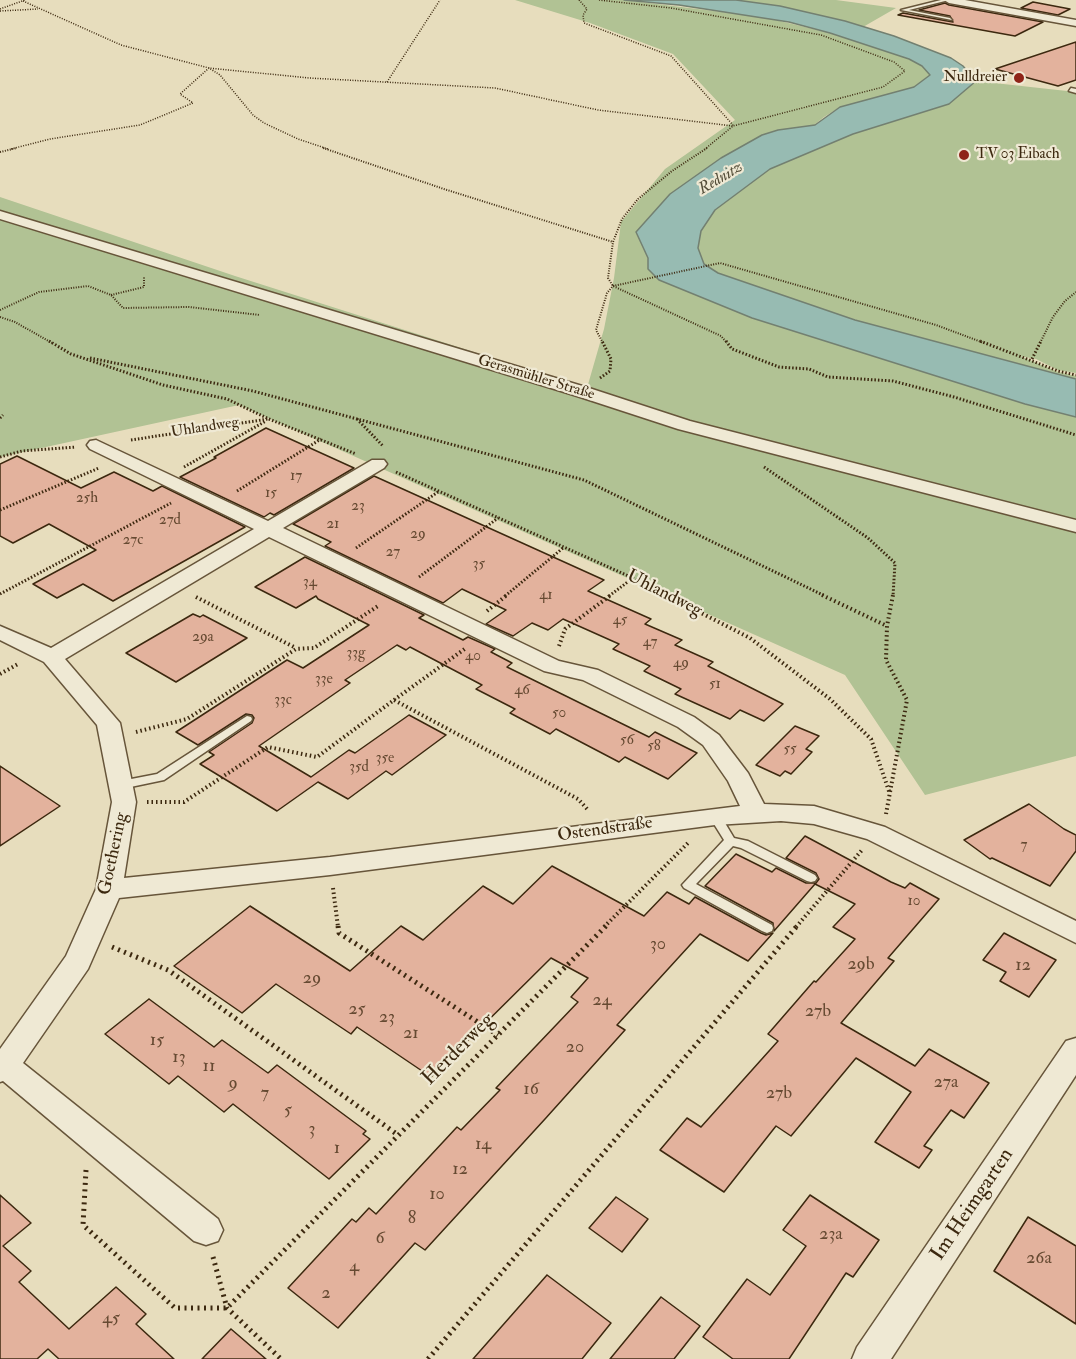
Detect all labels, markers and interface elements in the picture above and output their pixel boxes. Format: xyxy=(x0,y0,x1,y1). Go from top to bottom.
place label: Nulldreier xyxy=(944,69,1007,87)
marker: Nulldreier xyxy=(1012,71,1026,85)
place label: TV 03 Eibach xyxy=(976,146,1060,164)
marker: TV 03 Eibach xyxy=(957,148,971,162)
water label: Rednitz xyxy=(695,158,747,200)
street label: Gerasmühler Straße xyxy=(475,352,597,404)
street label: Uhlandweg xyxy=(170,414,240,442)
house number: 17 xyxy=(290,468,302,486)
house number: 15 xyxy=(265,485,277,503)
house number: 25h xyxy=(76,490,98,508)
house number: 23 xyxy=(351,498,365,516)
house number: 27d xyxy=(159,512,181,530)
house number: 21 xyxy=(327,516,339,534)
house number: 29 xyxy=(410,526,426,544)
house number: 27c xyxy=(123,532,143,550)
house number: 27 xyxy=(386,544,400,562)
house number: 35 xyxy=(473,556,485,574)
street label: Uhlandweg xyxy=(623,566,705,622)
house number: 34 xyxy=(303,574,317,592)
house number: 41 xyxy=(539,587,553,605)
house number: 45 xyxy=(613,612,627,630)
house number: 29a xyxy=(192,629,214,647)
house number: 47 xyxy=(643,634,657,652)
house number: 33g xyxy=(347,645,365,663)
house number: 40 xyxy=(465,648,481,666)
house number: 49 xyxy=(673,655,689,673)
house number: 33e xyxy=(315,671,333,689)
house number: 51 xyxy=(709,676,721,694)
house number: 46 xyxy=(514,682,530,700)
house number: 33c xyxy=(274,692,292,710)
house number: 50 xyxy=(552,705,566,723)
house number: 56 xyxy=(620,732,634,750)
house number: 58 xyxy=(647,738,661,756)
house number: 55 xyxy=(783,741,797,759)
house number: 35e xyxy=(376,750,394,768)
house number: 35d xyxy=(349,759,369,777)
street label: Goethering xyxy=(95,811,133,897)
street label: Ostendstraße xyxy=(556,813,654,847)
house number: 7 xyxy=(1021,837,1027,855)
house number: 10 xyxy=(908,893,920,911)
house number: 30 xyxy=(650,934,666,956)
house number: 29b xyxy=(847,954,875,976)
house number: 12 xyxy=(1015,955,1031,977)
house number: 29 xyxy=(303,968,321,990)
house number: 24 xyxy=(593,990,611,1012)
house number: 25 xyxy=(349,999,365,1021)
house number: 27b xyxy=(805,1001,831,1023)
house number: 23 xyxy=(379,1007,395,1029)
street label: Herderweg xyxy=(417,1008,501,1092)
house number: 21 xyxy=(403,1023,419,1045)
house number: 15 xyxy=(150,1030,164,1052)
house number: 20 xyxy=(566,1037,584,1059)
house number: 13 xyxy=(172,1047,186,1069)
house number: 11 xyxy=(203,1056,215,1078)
house number: 27a xyxy=(934,1072,958,1094)
house number: 9 xyxy=(228,1073,238,1095)
house number: 16 xyxy=(523,1079,539,1101)
house number: 7 xyxy=(261,1083,269,1105)
house number: 27b xyxy=(766,1083,792,1105)
house number: 5 xyxy=(284,1100,292,1122)
house number: 3 xyxy=(309,1119,315,1141)
house number: 14 xyxy=(475,1134,491,1156)
house number: 1 xyxy=(334,1138,340,1160)
street label: Im Heimgarten xyxy=(926,1144,1020,1266)
house number: 12 xyxy=(452,1159,468,1181)
house number: 10 xyxy=(429,1184,445,1206)
house number: 8 xyxy=(408,1208,416,1230)
house number: 23a xyxy=(819,1224,843,1246)
house number: 6 xyxy=(375,1228,385,1250)
house number: 26a xyxy=(1026,1248,1052,1270)
house number: 4 xyxy=(349,1256,359,1278)
house number: 2 xyxy=(321,1283,331,1305)
house number: 45 xyxy=(102,1308,120,1330)

